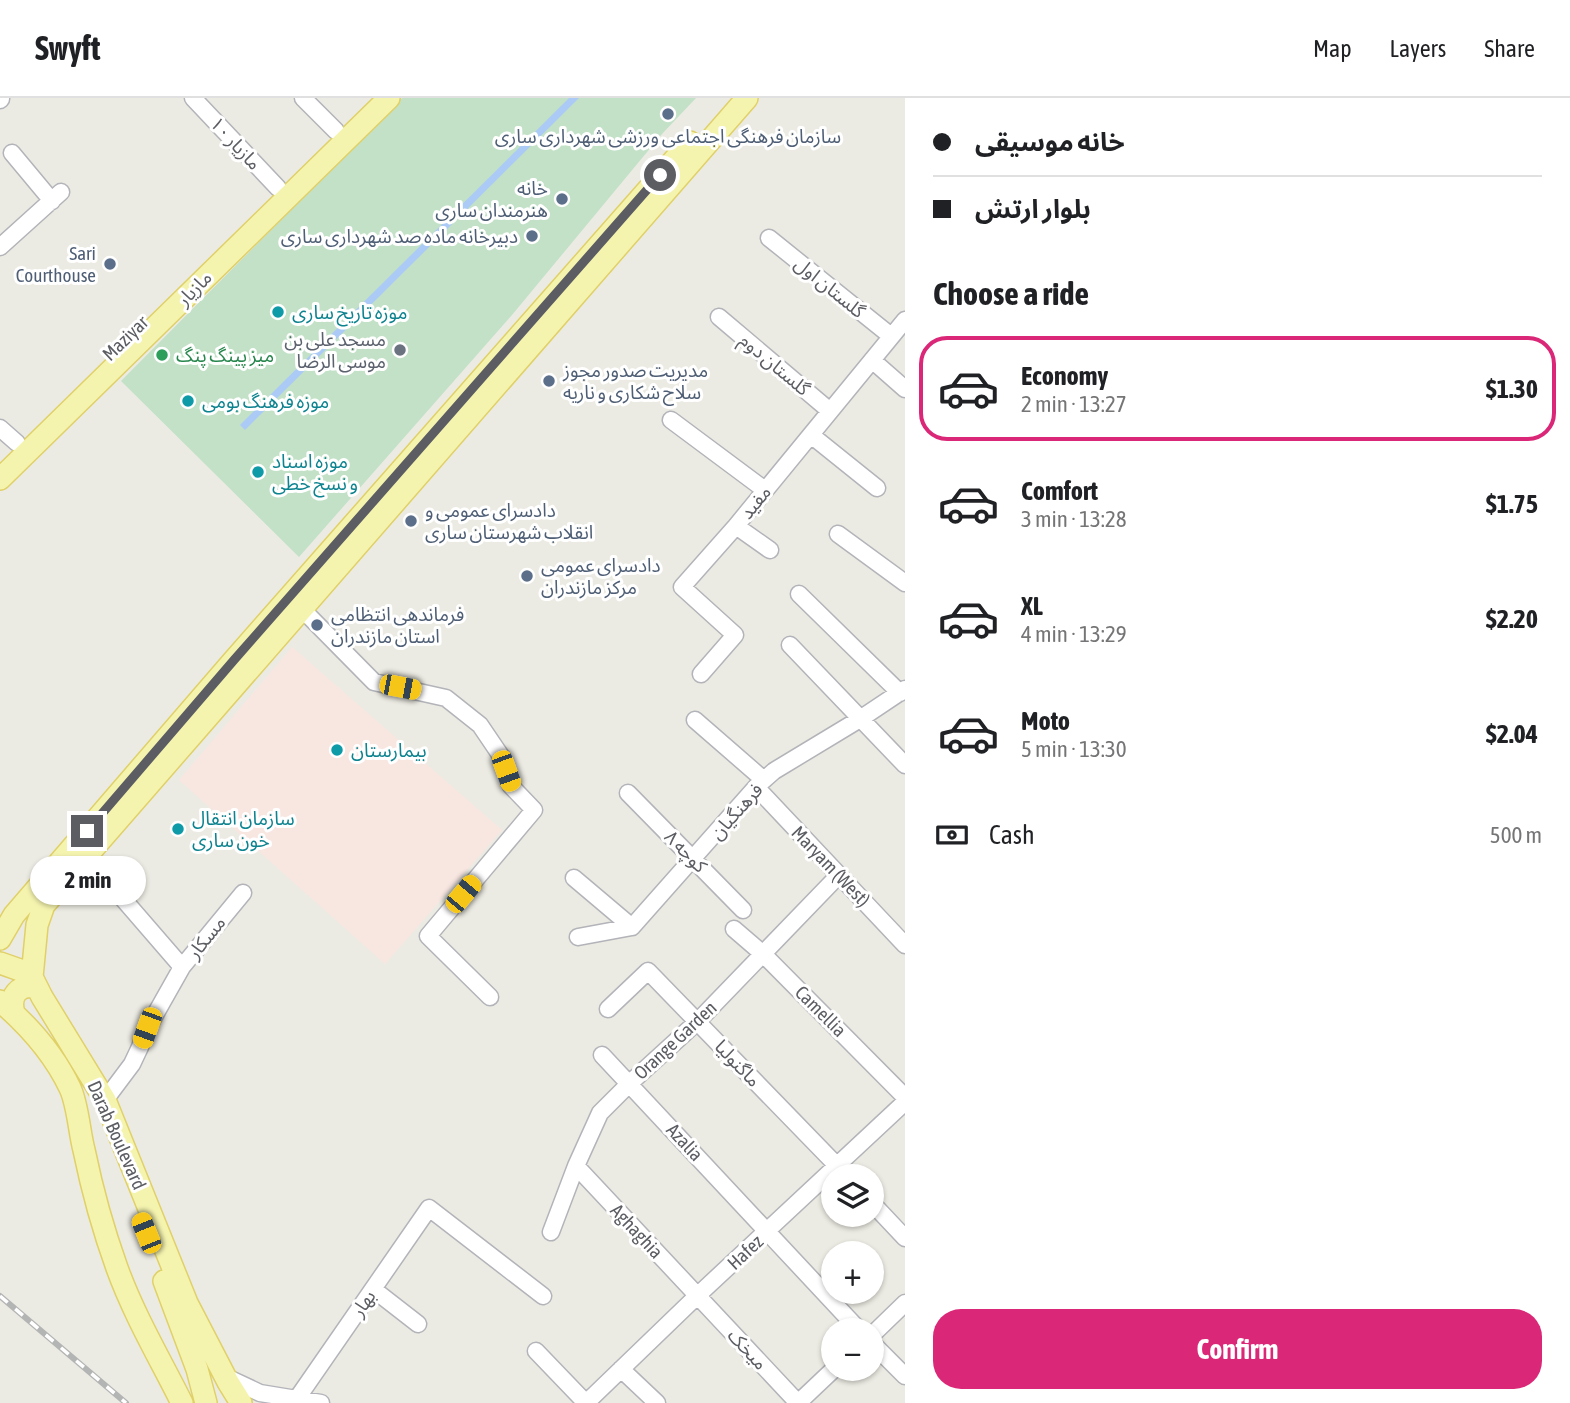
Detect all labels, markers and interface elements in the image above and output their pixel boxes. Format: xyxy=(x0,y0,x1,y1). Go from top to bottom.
text: Swyft xyxy=(35,29,100,67)
text: Map xyxy=(1313,35,1352,62)
text: Layers xyxy=(1390,35,1446,62)
text: Share xyxy=(1484,35,1535,62)
marker: سازمان فرهنگی اجتماعی ورزشی شهرداری ساری xyxy=(660,106,676,122)
street label: مازیار ١٠ xyxy=(205,112,266,175)
place label: سازمان فرهنگی اجتماعی ورزشی شهرداری ساری xyxy=(495,125,841,148)
text: خانه موسیقی xyxy=(975,127,1125,157)
route start xyxy=(644,159,676,191)
place label: خانه هنرمندان ساری xyxy=(435,177,548,222)
marker: خانه هنرمندان ساری xyxy=(554,191,570,207)
text: بلوار ارتش xyxy=(975,194,1091,224)
place label: دبیرخانه ماده صد شهرداری ساری xyxy=(281,225,518,248)
marker: دبیرخانه ماده صد شهرداری ساری xyxy=(524,228,540,244)
place label: Sari Courthouse xyxy=(16,242,96,286)
street label: گلستان اول xyxy=(790,252,871,324)
marker: Sari Courthouse xyxy=(102,256,118,272)
street label: مازیار xyxy=(171,266,217,311)
text: Choose a ride xyxy=(933,275,1089,312)
place label: موزه تاریخ ساری xyxy=(292,301,408,327)
marker: موزه تاریخ ساری xyxy=(270,304,286,320)
street label: Maziyar xyxy=(98,311,153,365)
place label: مسجد علی بن موسی الرضا xyxy=(284,328,386,373)
street label: گلستان دوم xyxy=(733,328,815,403)
marker: مسجد علی بن موسی الرضا xyxy=(392,342,408,358)
place label: میز پینگ پنگ xyxy=(176,344,274,368)
marker: میز پینگ پنگ xyxy=(154,347,170,363)
icon: car xyxy=(937,357,1000,420)
place label: مدیریت صدور مجوز سلاح شکاری و ناریه xyxy=(562,359,708,406)
text: Economy xyxy=(1021,361,1108,391)
marker: مدیریت صدور مجوز سلاح شکاری و ناریه xyxy=(541,373,557,389)
text: $1.30 xyxy=(1486,374,1538,404)
place label: موزه فرهنگ بومی xyxy=(202,390,329,413)
text: 2 min · 13:27 xyxy=(1021,391,1127,417)
marker: موزه فرهنگ بومی xyxy=(180,393,196,409)
place label: موزه اسناد و نسخ خطی xyxy=(272,450,358,498)
marker: موزه اسناد و نسخ خطی xyxy=(250,464,266,480)
icon: car xyxy=(937,472,1000,535)
text: Comfort xyxy=(1021,476,1098,506)
street label: مفید xyxy=(735,481,775,523)
text: $1.75 xyxy=(1486,489,1538,519)
place label: دادسرای عمومی و انقلاب شهرستان ساری xyxy=(425,499,593,544)
text: 3 min · 13:28 xyxy=(1021,506,1127,532)
marker: دادسرای عمومی و انقلاب شهرستان ساری xyxy=(403,513,419,529)
place label: دادسرای عمومی مرکز مازندران xyxy=(541,554,661,599)
marker: دادسرای عمومی مرکز مازندران xyxy=(519,568,535,584)
icon: car xyxy=(937,587,1000,650)
text: XL xyxy=(1021,591,1043,621)
place label: فرماندهی انتظامی استان مازندران xyxy=(331,603,464,648)
text: $2.20 xyxy=(1486,604,1538,634)
marker: فرماندهی انتظامی استان مازندران xyxy=(309,617,325,633)
text: 4 min · 13:29 xyxy=(1021,621,1127,647)
car xyxy=(378,673,423,701)
icon: car xyxy=(937,702,1000,765)
text: Moto xyxy=(1021,706,1070,736)
text: $2.04 xyxy=(1486,719,1538,749)
text: 5 min · 13:30 xyxy=(1021,736,1127,762)
place label: بیمارستان xyxy=(351,739,427,762)
marker: بیمارستان xyxy=(329,742,345,758)
car xyxy=(489,748,524,794)
street label: فرهنگیان xyxy=(705,778,768,844)
place label: سازمان انتقال خون ساری xyxy=(192,807,295,852)
route end xyxy=(71,815,103,847)
icon: cash xyxy=(933,816,971,854)
text: Cash xyxy=(989,820,1035,850)
marker: سازمان انتقال خون ساری xyxy=(170,821,186,837)
street label: Maryam (West) xyxy=(787,821,875,911)
text: 500 m xyxy=(1490,822,1542,848)
street label: کوچه ۸ xyxy=(659,825,713,879)
callout: 2 min xyxy=(29,856,145,904)
text: 2 min xyxy=(65,867,111,893)
car xyxy=(442,871,485,917)
street label: مسکار xyxy=(182,911,231,964)
street label: Camellia xyxy=(791,981,851,1041)
street label: Orange Garden xyxy=(629,996,721,1084)
car xyxy=(130,1005,165,1051)
street label: ماگنولیا xyxy=(710,1035,765,1092)
street label: Darab Boulevard xyxy=(83,1077,151,1193)
street label: Azalia xyxy=(662,1119,708,1165)
map controls xyxy=(821,1164,884,1381)
button: layers xyxy=(821,1164,884,1227)
street label: Aghaghia xyxy=(606,1199,668,1263)
car xyxy=(129,1210,164,1256)
street label: Hafez xyxy=(723,1230,767,1274)
button: + xyxy=(821,1241,884,1304)
street label: بهار xyxy=(346,1286,381,1322)
button: Confirm xyxy=(933,1309,1542,1389)
button: − xyxy=(821,1318,884,1381)
street label: میخک xyxy=(724,1324,772,1374)

